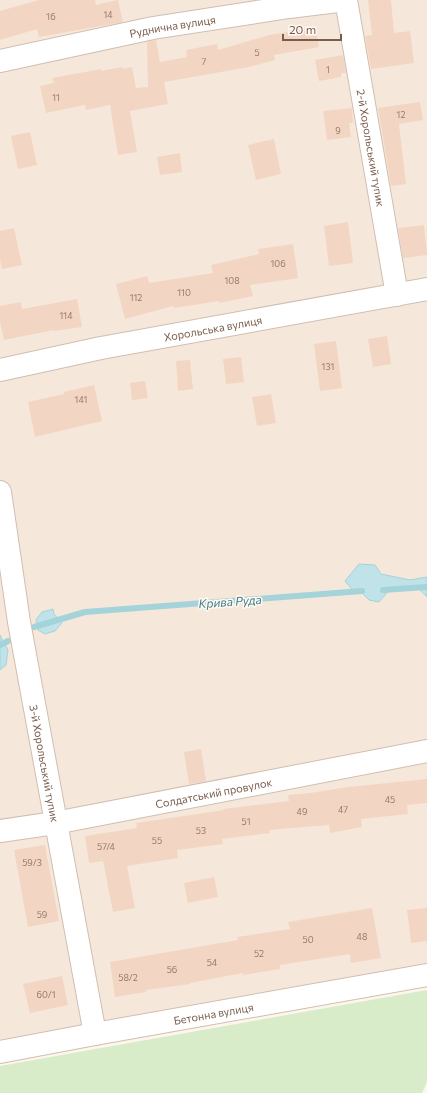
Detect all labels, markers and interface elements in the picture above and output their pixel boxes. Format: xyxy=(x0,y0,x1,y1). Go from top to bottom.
house number: 14 xyxy=(103,9,113,20)
house number: 16 xyxy=(46,11,56,22)
street label: Руднична вулиця xyxy=(128,12,216,39)
scale bar xyxy=(283,16,341,42)
text: 20 m xyxy=(289,22,316,36)
house number: 5 xyxy=(254,47,260,58)
house number: 7 xyxy=(202,56,207,67)
house number: 1 xyxy=(326,64,330,75)
street label: 2-й Хорольський тупик xyxy=(355,88,388,208)
house number: 11 xyxy=(52,92,60,103)
house number: 12 xyxy=(397,109,405,120)
house number: 9 xyxy=(335,125,341,136)
house number: 106 xyxy=(270,258,286,269)
house number: 108 xyxy=(224,275,240,286)
house number: 110 xyxy=(177,287,191,298)
house number: 112 xyxy=(130,292,142,303)
house number: 114 xyxy=(59,310,73,321)
street label: Хорольська вулиця xyxy=(163,313,263,343)
house number: 131 xyxy=(322,361,334,372)
house number: 141 xyxy=(75,394,87,405)
water label: Крива Руда xyxy=(198,592,262,610)
street label: 3-й Хорольський тупик xyxy=(28,703,62,823)
street label: Солдатський провулок xyxy=(154,775,273,810)
house number: 45 xyxy=(385,794,395,805)
house number: 47 xyxy=(338,804,348,815)
house number: 49 xyxy=(297,806,307,817)
house number: 51 xyxy=(241,816,251,827)
house number: 53 xyxy=(196,825,206,836)
house number: 55 xyxy=(152,835,162,846)
house number: 57/4 xyxy=(97,841,116,852)
house number: 59/3 xyxy=(22,857,42,868)
house number: 59 xyxy=(37,909,47,920)
house number: 48 xyxy=(357,931,367,942)
house number: 50 xyxy=(302,934,314,945)
house number: 52 xyxy=(254,948,264,959)
house number: 54 xyxy=(207,957,218,968)
house number: 56 xyxy=(167,964,177,975)
house number: 58/2 xyxy=(118,972,138,983)
house number: 60/1 xyxy=(36,989,56,1000)
street label: Бетонна вулиця xyxy=(173,999,254,1026)

